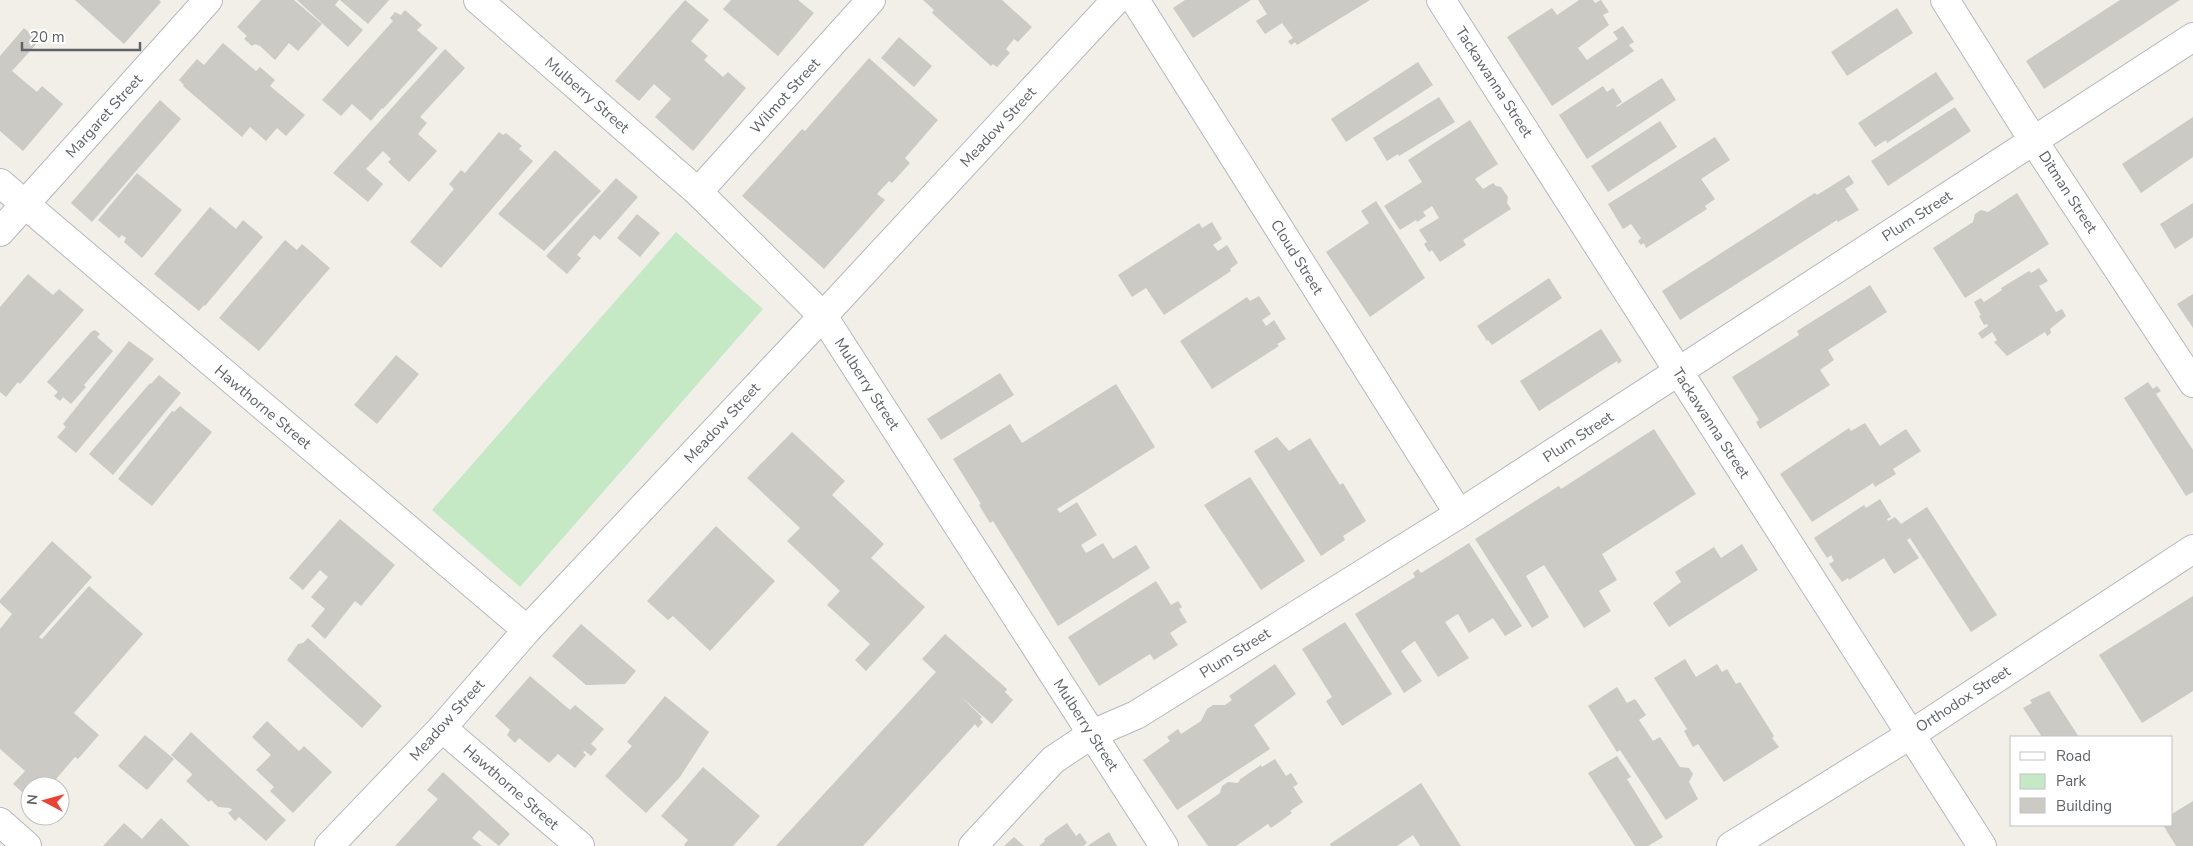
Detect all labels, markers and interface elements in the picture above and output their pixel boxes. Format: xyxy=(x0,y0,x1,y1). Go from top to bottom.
scale bar xyxy=(22,20,140,52)
street label: Tackawanna Street xyxy=(1451,23,1538,142)
text: 20 m xyxy=(30,27,65,47)
street label: Mulberry Street xyxy=(540,53,634,138)
street label: Wilmot Street xyxy=(746,53,825,138)
street label: Margaret Street xyxy=(61,69,147,162)
street label: Meadow Street xyxy=(956,82,1041,172)
street label: Ditman Street xyxy=(2034,147,2102,237)
street label: Plum Street xyxy=(1878,185,1957,246)
street label: Cloud Street xyxy=(1266,216,1328,299)
street label: Mulberry Street xyxy=(830,334,905,435)
street label: Hawthorne Street xyxy=(210,361,316,454)
street label: Tackawanna Street xyxy=(1668,364,1755,483)
street label: Meadow Street xyxy=(680,378,765,468)
street label: Plum Street xyxy=(1539,406,1618,467)
street label: Plum Street xyxy=(1196,623,1275,683)
street label: Orthodox Street xyxy=(1912,661,2015,737)
street label: Meadow Street xyxy=(405,674,489,765)
street label: Mulberry Street xyxy=(1049,675,1124,776)
legend xyxy=(2010,736,2173,826)
street label: Hawthorne Street xyxy=(459,740,564,835)
text: Road xyxy=(2056,746,2091,766)
text: Park xyxy=(2056,771,2086,791)
north arrow xyxy=(20,776,70,826)
text: N xyxy=(23,793,43,806)
text: Building xyxy=(2056,796,2112,816)

